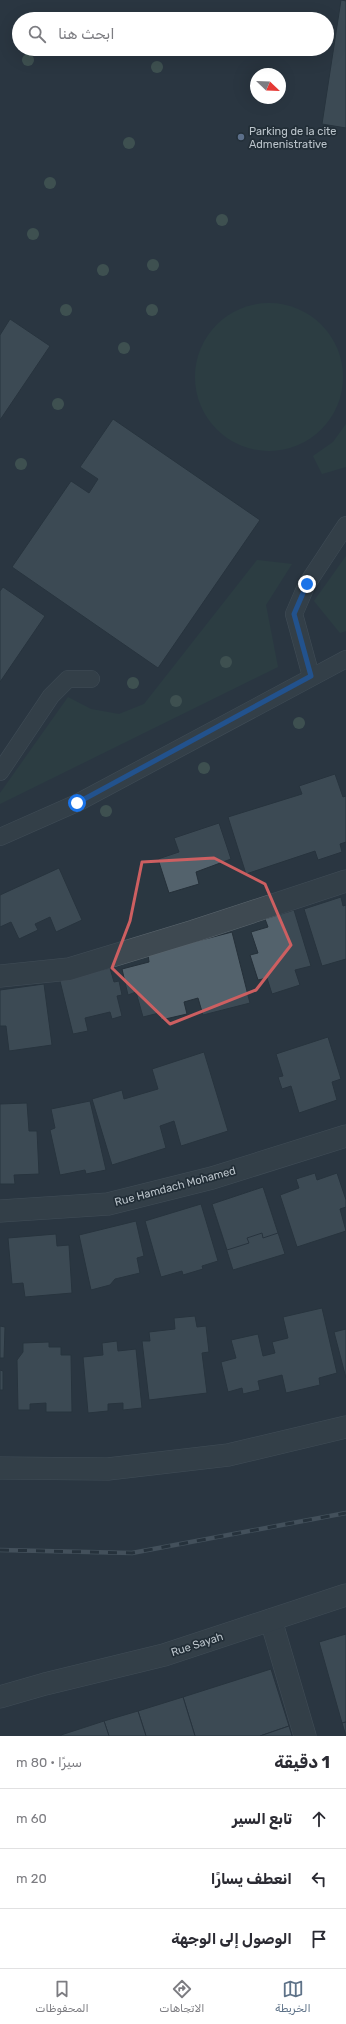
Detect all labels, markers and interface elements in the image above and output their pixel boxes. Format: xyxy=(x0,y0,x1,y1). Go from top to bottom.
search box xyxy=(12,12,334,56)
icon: search xyxy=(26,23,48,45)
text: ابحث هنا xyxy=(58,25,115,43)
north arrow xyxy=(250,68,286,104)
place label: Parking de la cite Admenistrative xyxy=(249,125,337,151)
marker: Parking de la cite Admenistrative xyxy=(236,132,246,142)
route end xyxy=(298,575,316,593)
route start xyxy=(68,794,86,812)
street label: Rue Hamdach Mohamed xyxy=(113,1164,237,1209)
street label: Rue Sayah xyxy=(169,1630,225,1659)
text: 1 دقيقة xyxy=(274,1752,330,1772)
text: سيرًا · 80 m xyxy=(16,1755,82,1770)
icon: ahead xyxy=(308,1808,330,1830)
text: تابع السير xyxy=(232,1810,292,1828)
text: 60 m xyxy=(16,1811,47,1826)
icon: left xyxy=(308,1868,330,1890)
text: انعطف يسارًا xyxy=(211,1870,292,1888)
text: 20 m xyxy=(16,1871,47,1886)
icon: arrive xyxy=(308,1928,330,1950)
text: الوصول إلى الوجهة xyxy=(171,1930,292,1948)
tab: المحفوظات xyxy=(35,1978,89,2015)
tab: الاتجاهات xyxy=(159,1978,204,2015)
tab: الخريطة xyxy=(275,1978,311,2015)

